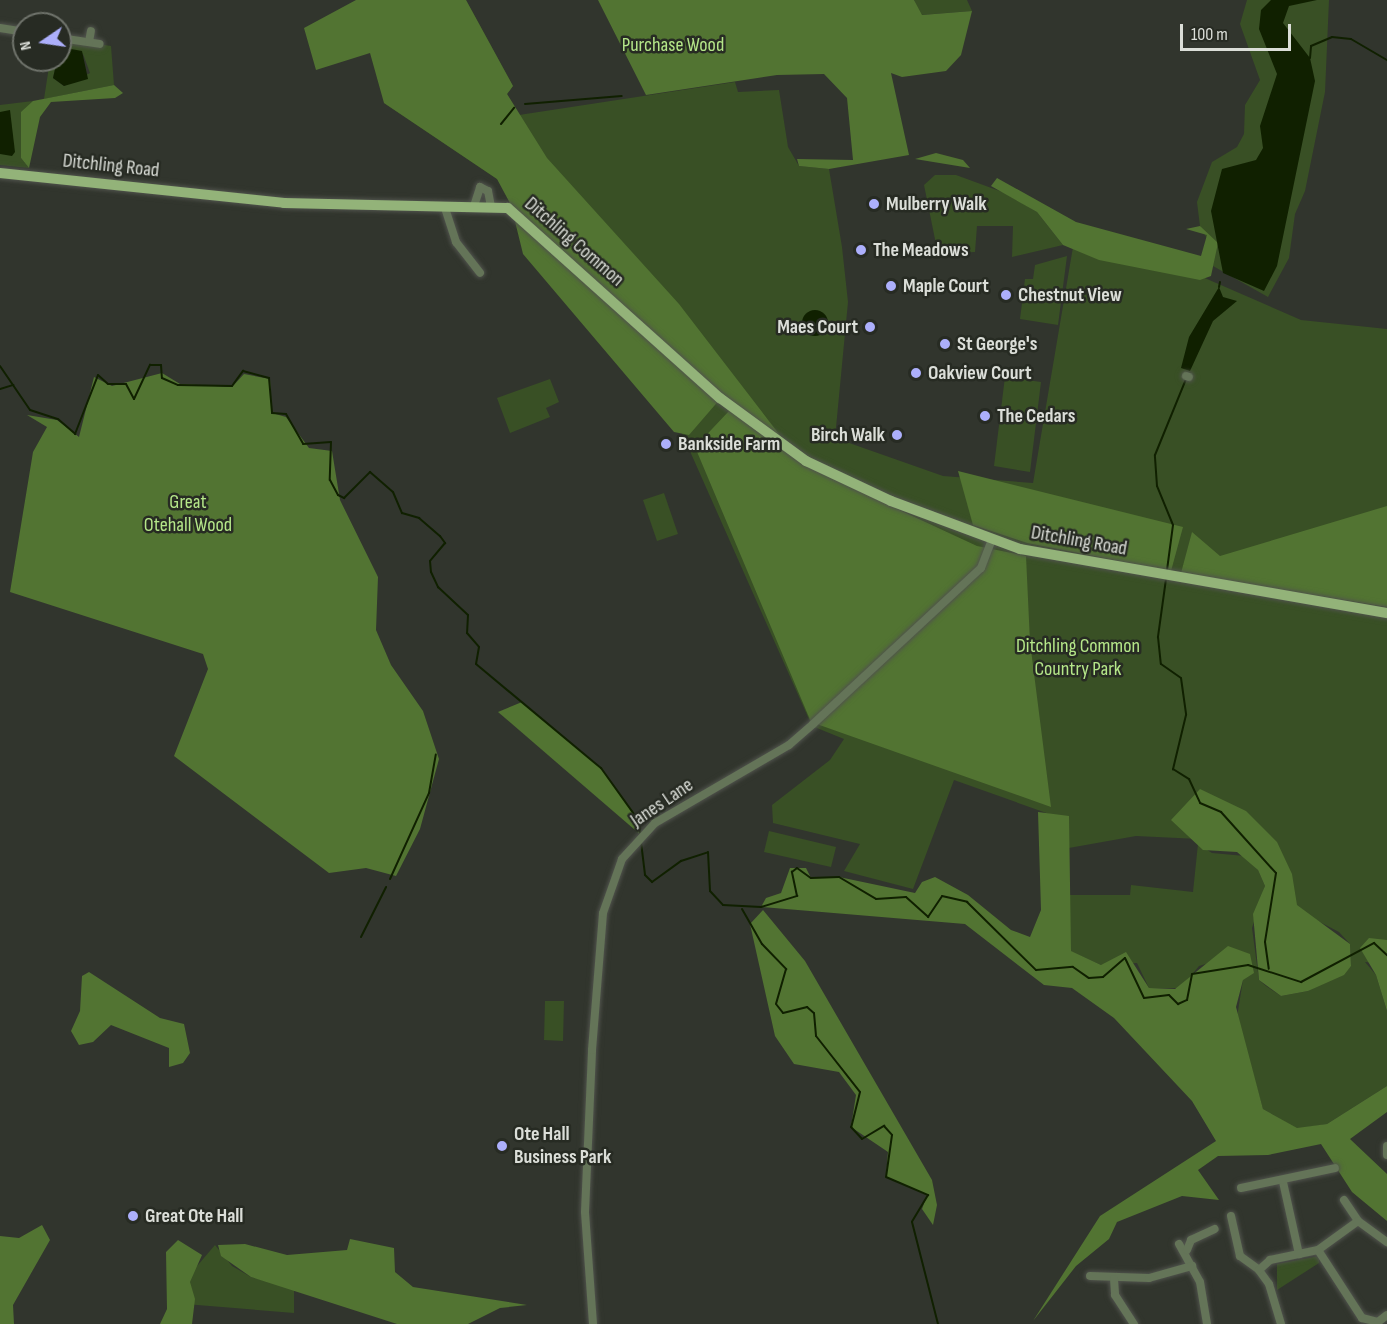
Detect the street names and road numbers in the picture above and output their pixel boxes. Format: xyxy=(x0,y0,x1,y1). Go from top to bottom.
street label: Ditchling Road xyxy=(62,149,160,183)
street label: Ditchling Common xyxy=(519,192,629,292)
street label: Ditchling Road xyxy=(1029,521,1129,561)
street label: Janes Lane xyxy=(626,773,698,833)

